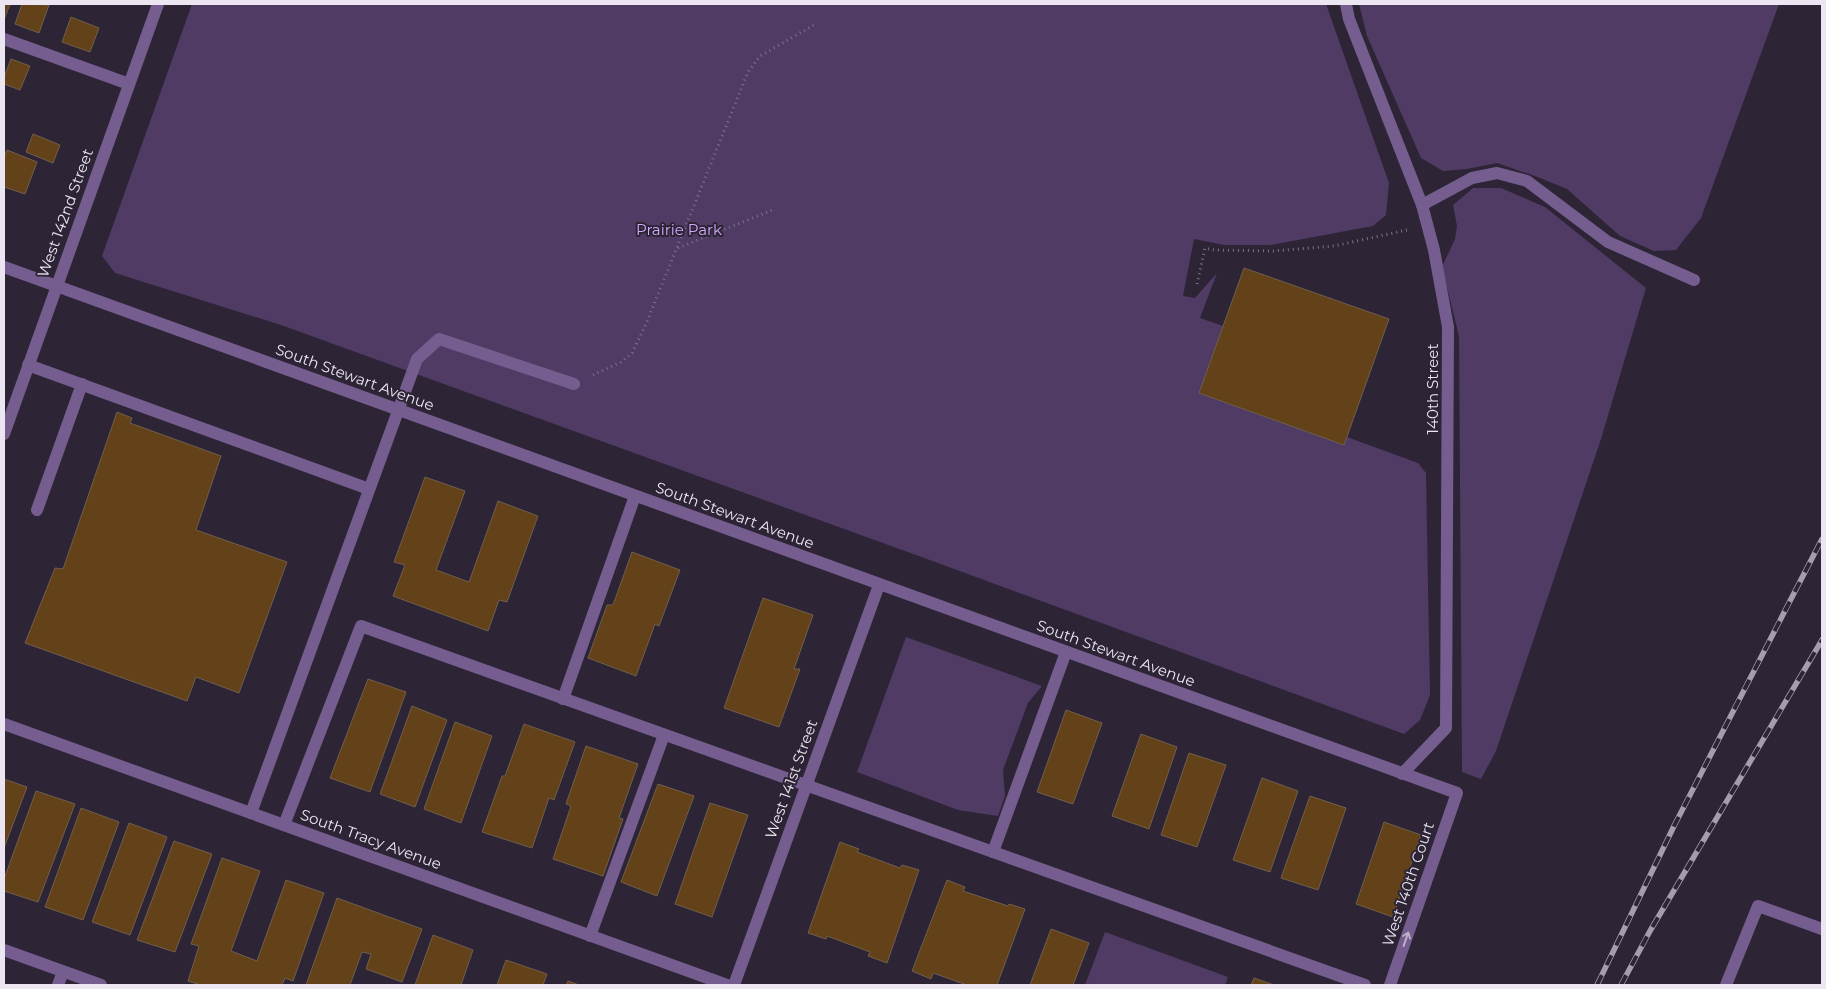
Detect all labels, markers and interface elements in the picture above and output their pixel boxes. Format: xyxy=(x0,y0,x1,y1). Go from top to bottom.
street label: West 142nd Street xyxy=(33,146,97,280)
park label: Prairie Park xyxy=(636,220,722,239)
street label: South Stewart Avenue xyxy=(273,339,437,415)
street label: 140th Street xyxy=(1423,344,1442,434)
street label: South Stewart Avenue xyxy=(653,477,817,553)
street label: South Stewart Avenue xyxy=(1034,615,1198,691)
street label: West 141st Street xyxy=(761,717,821,841)
street label: South Tracy Avenue xyxy=(298,805,444,873)
street label: West 140th Court xyxy=(1378,819,1438,949)
one-way arrow xyxy=(1402,932,1411,947)

